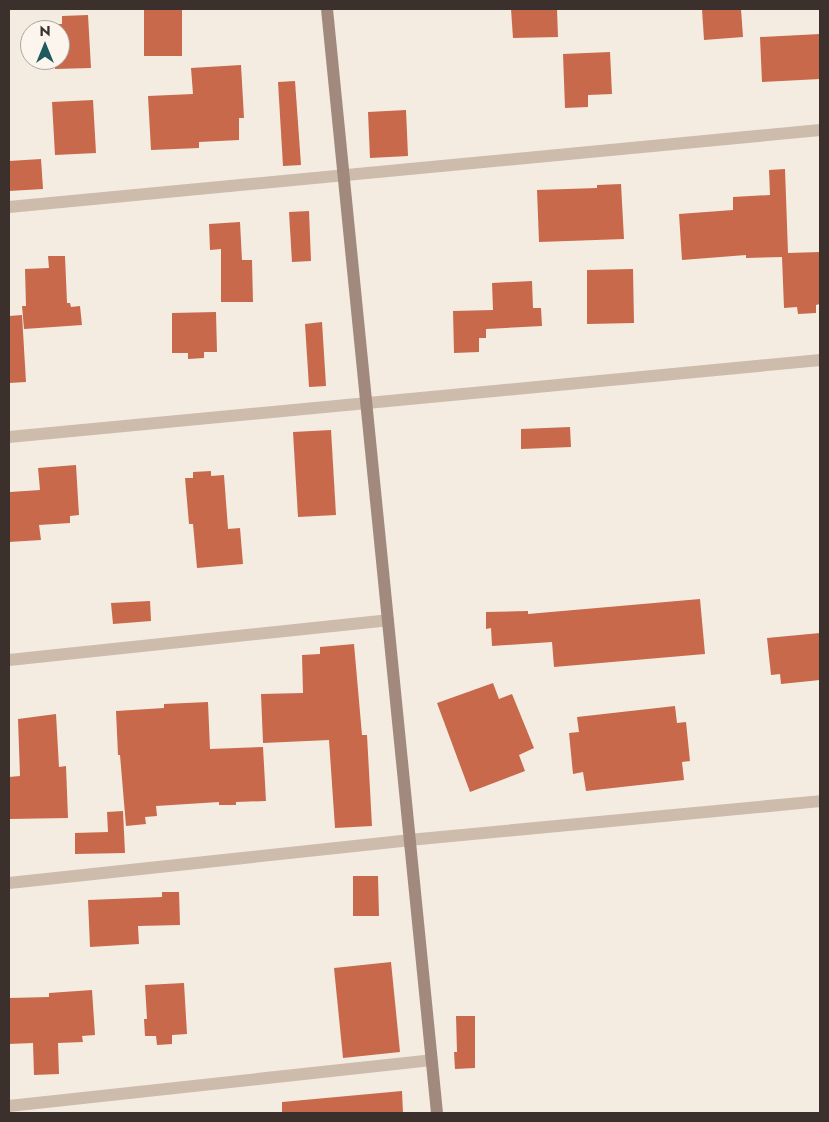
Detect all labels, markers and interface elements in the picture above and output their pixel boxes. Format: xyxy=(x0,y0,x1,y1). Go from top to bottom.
north arrow xyxy=(20,20,70,70)
text: N xyxy=(39,21,51,41)

